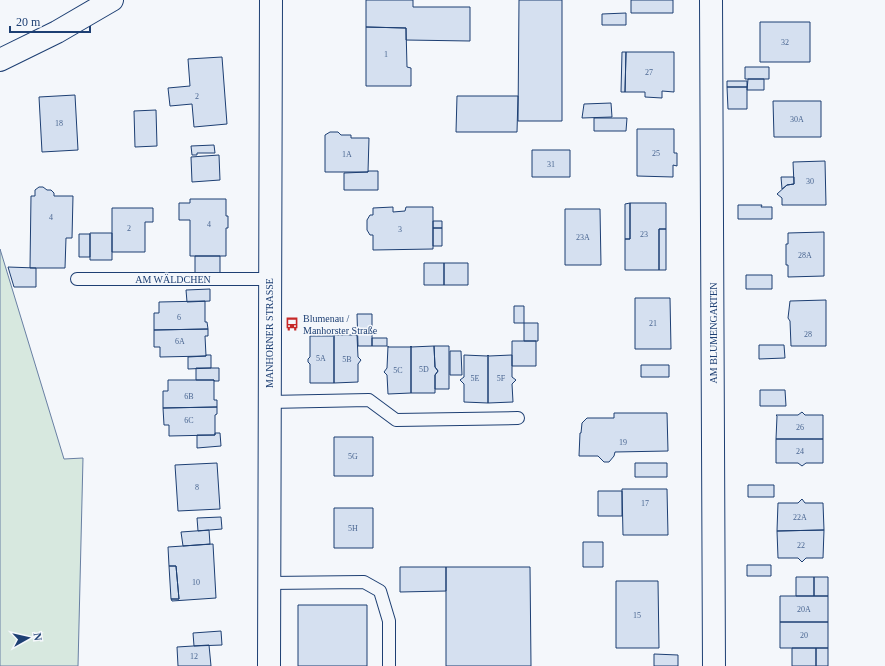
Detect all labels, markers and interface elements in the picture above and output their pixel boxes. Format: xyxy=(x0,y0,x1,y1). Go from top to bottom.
scale bar xyxy=(10,8,90,34)
text: 20 m xyxy=(16,15,41,29)
house number: 32 xyxy=(781,38,789,47)
house number: 1 xyxy=(384,50,388,59)
house number: 27 xyxy=(645,68,653,77)
house number: 2 xyxy=(195,92,199,101)
house number: 30A xyxy=(790,115,804,124)
house number: 18 xyxy=(55,119,63,128)
house number: 25 xyxy=(652,149,660,158)
house number: 1A xyxy=(342,150,352,159)
house number: 31 xyxy=(547,160,555,169)
house number: 30 xyxy=(806,177,814,186)
house number: 4 xyxy=(49,213,53,222)
house number: 4 xyxy=(207,220,211,229)
house number: 2 xyxy=(127,224,131,233)
house number: 3 xyxy=(398,225,402,234)
house number: 23 xyxy=(640,230,648,239)
house number: 23A xyxy=(576,233,590,242)
house number: 28A xyxy=(798,251,812,260)
street label: AM WÄLDCHEN xyxy=(135,274,211,285)
street label: MANHORNER STRASSE xyxy=(264,278,275,388)
street label: AM BLUMENGARTEN xyxy=(708,283,719,383)
house number: 6 xyxy=(177,313,181,322)
place label: Blumenau / Manhorster Straße xyxy=(303,313,378,336)
bus stop icon: Blumenau / Manhorster Straße xyxy=(284,316,300,332)
house number: 21 xyxy=(649,319,657,328)
house number: 28 xyxy=(804,330,812,339)
house number: 6A xyxy=(175,337,185,346)
house number: 5A xyxy=(316,354,326,363)
house number: 5B xyxy=(342,355,352,364)
house number: 5D xyxy=(419,365,429,374)
house number: 5C xyxy=(393,366,403,375)
house number: 5E xyxy=(471,374,480,383)
house number: 5F xyxy=(497,374,506,383)
house number: 6B xyxy=(184,392,194,401)
house number: 6C xyxy=(184,416,194,425)
house number: 26 xyxy=(796,423,804,432)
house number: 19 xyxy=(619,438,627,447)
house number: 24 xyxy=(796,447,804,456)
house number: 5G xyxy=(348,452,358,461)
house number: 8 xyxy=(195,483,199,492)
house number: 17 xyxy=(641,499,649,508)
house number: 22A xyxy=(793,513,807,522)
house number: 5H xyxy=(348,524,358,533)
house number: 22 xyxy=(797,541,805,550)
house number: 10 xyxy=(192,578,200,587)
house number: 20A xyxy=(797,605,811,614)
house number: 15 xyxy=(633,611,641,620)
north arrow xyxy=(8,618,48,658)
house number: 20 xyxy=(800,631,808,640)
text: N xyxy=(31,632,44,641)
house number: 12 xyxy=(190,652,198,661)

